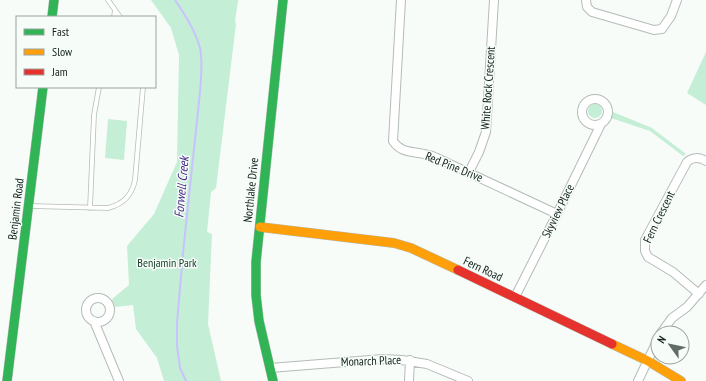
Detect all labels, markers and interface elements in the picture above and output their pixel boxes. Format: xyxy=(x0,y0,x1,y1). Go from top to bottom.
legend xyxy=(16,16,156,88)
text: Fast xyxy=(52,24,70,39)
text: Slow xyxy=(52,44,73,59)
street label: White Rock Crescent xyxy=(477,45,498,130)
text: Jam xyxy=(51,64,68,79)
street label: Red Pine Drive xyxy=(423,148,485,185)
water label: Forwell Creek xyxy=(170,154,193,218)
street label: Northlake Drive xyxy=(240,157,261,223)
street label: Benjamin Road xyxy=(4,177,27,241)
street label: Skyview Place xyxy=(538,181,577,240)
street label: Fern Crescent xyxy=(639,188,678,245)
street label: Fern Road xyxy=(461,253,505,284)
park label: Benjamin Park xyxy=(137,255,197,270)
north arrow xyxy=(650,325,690,365)
text: N xyxy=(654,333,669,346)
street label: Monarch Place xyxy=(341,352,401,369)

